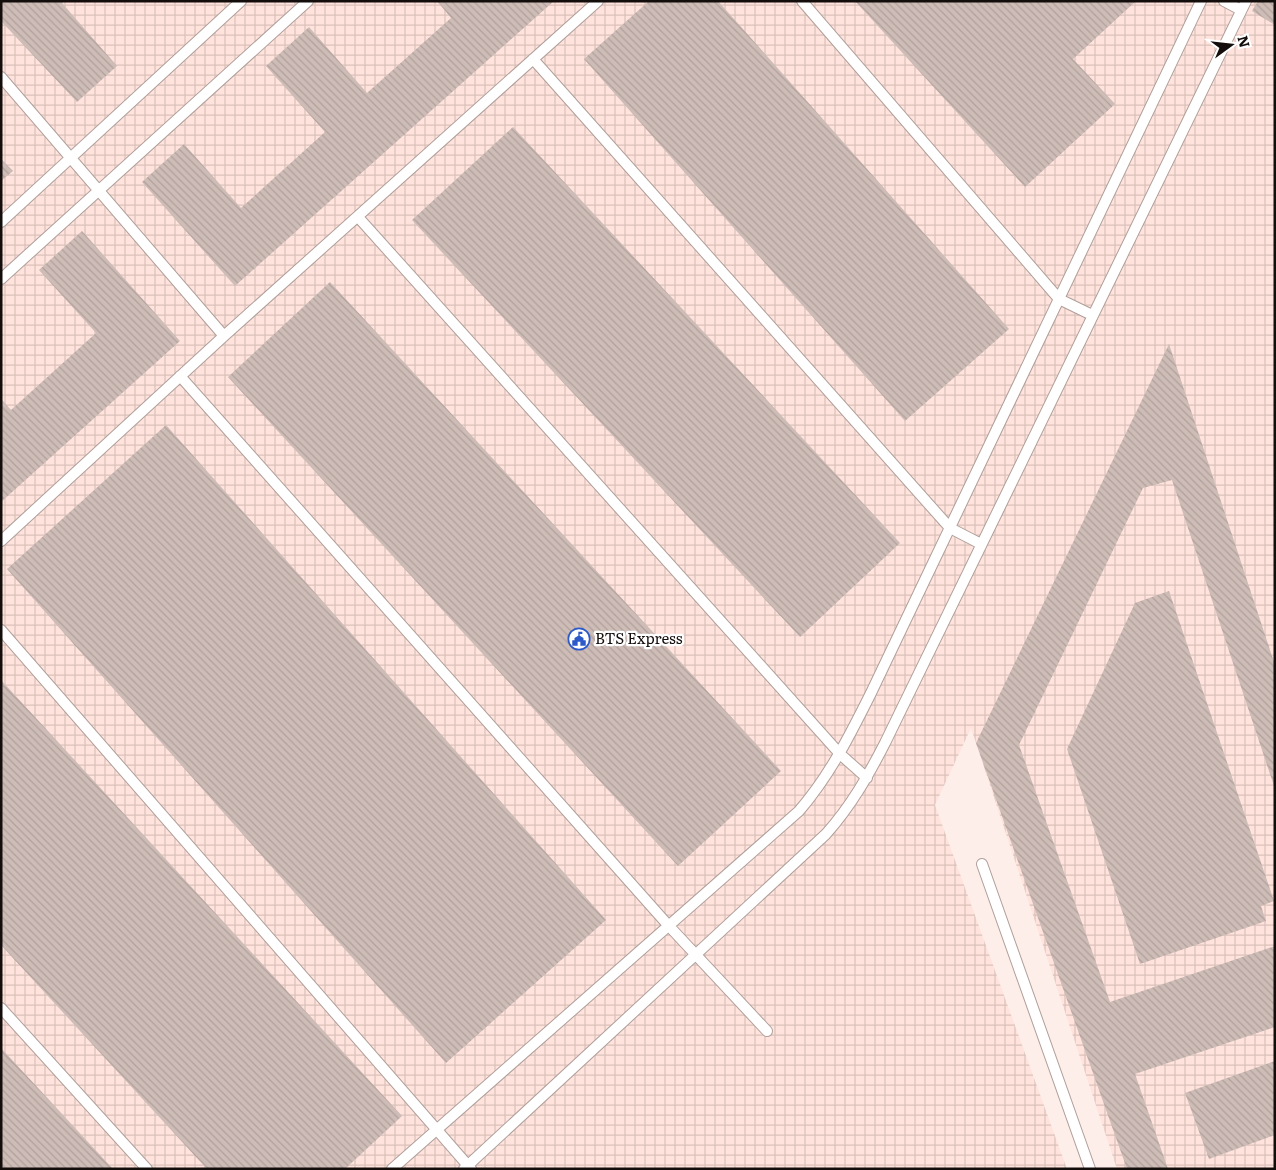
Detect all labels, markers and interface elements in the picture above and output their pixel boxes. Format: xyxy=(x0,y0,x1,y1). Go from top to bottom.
north arrow xyxy=(1206,20,1256,70)
text: N xyxy=(1233,33,1256,50)
place label: BTS Express xyxy=(595,626,683,649)
public building icon: BTS Express xyxy=(567,627,591,651)

